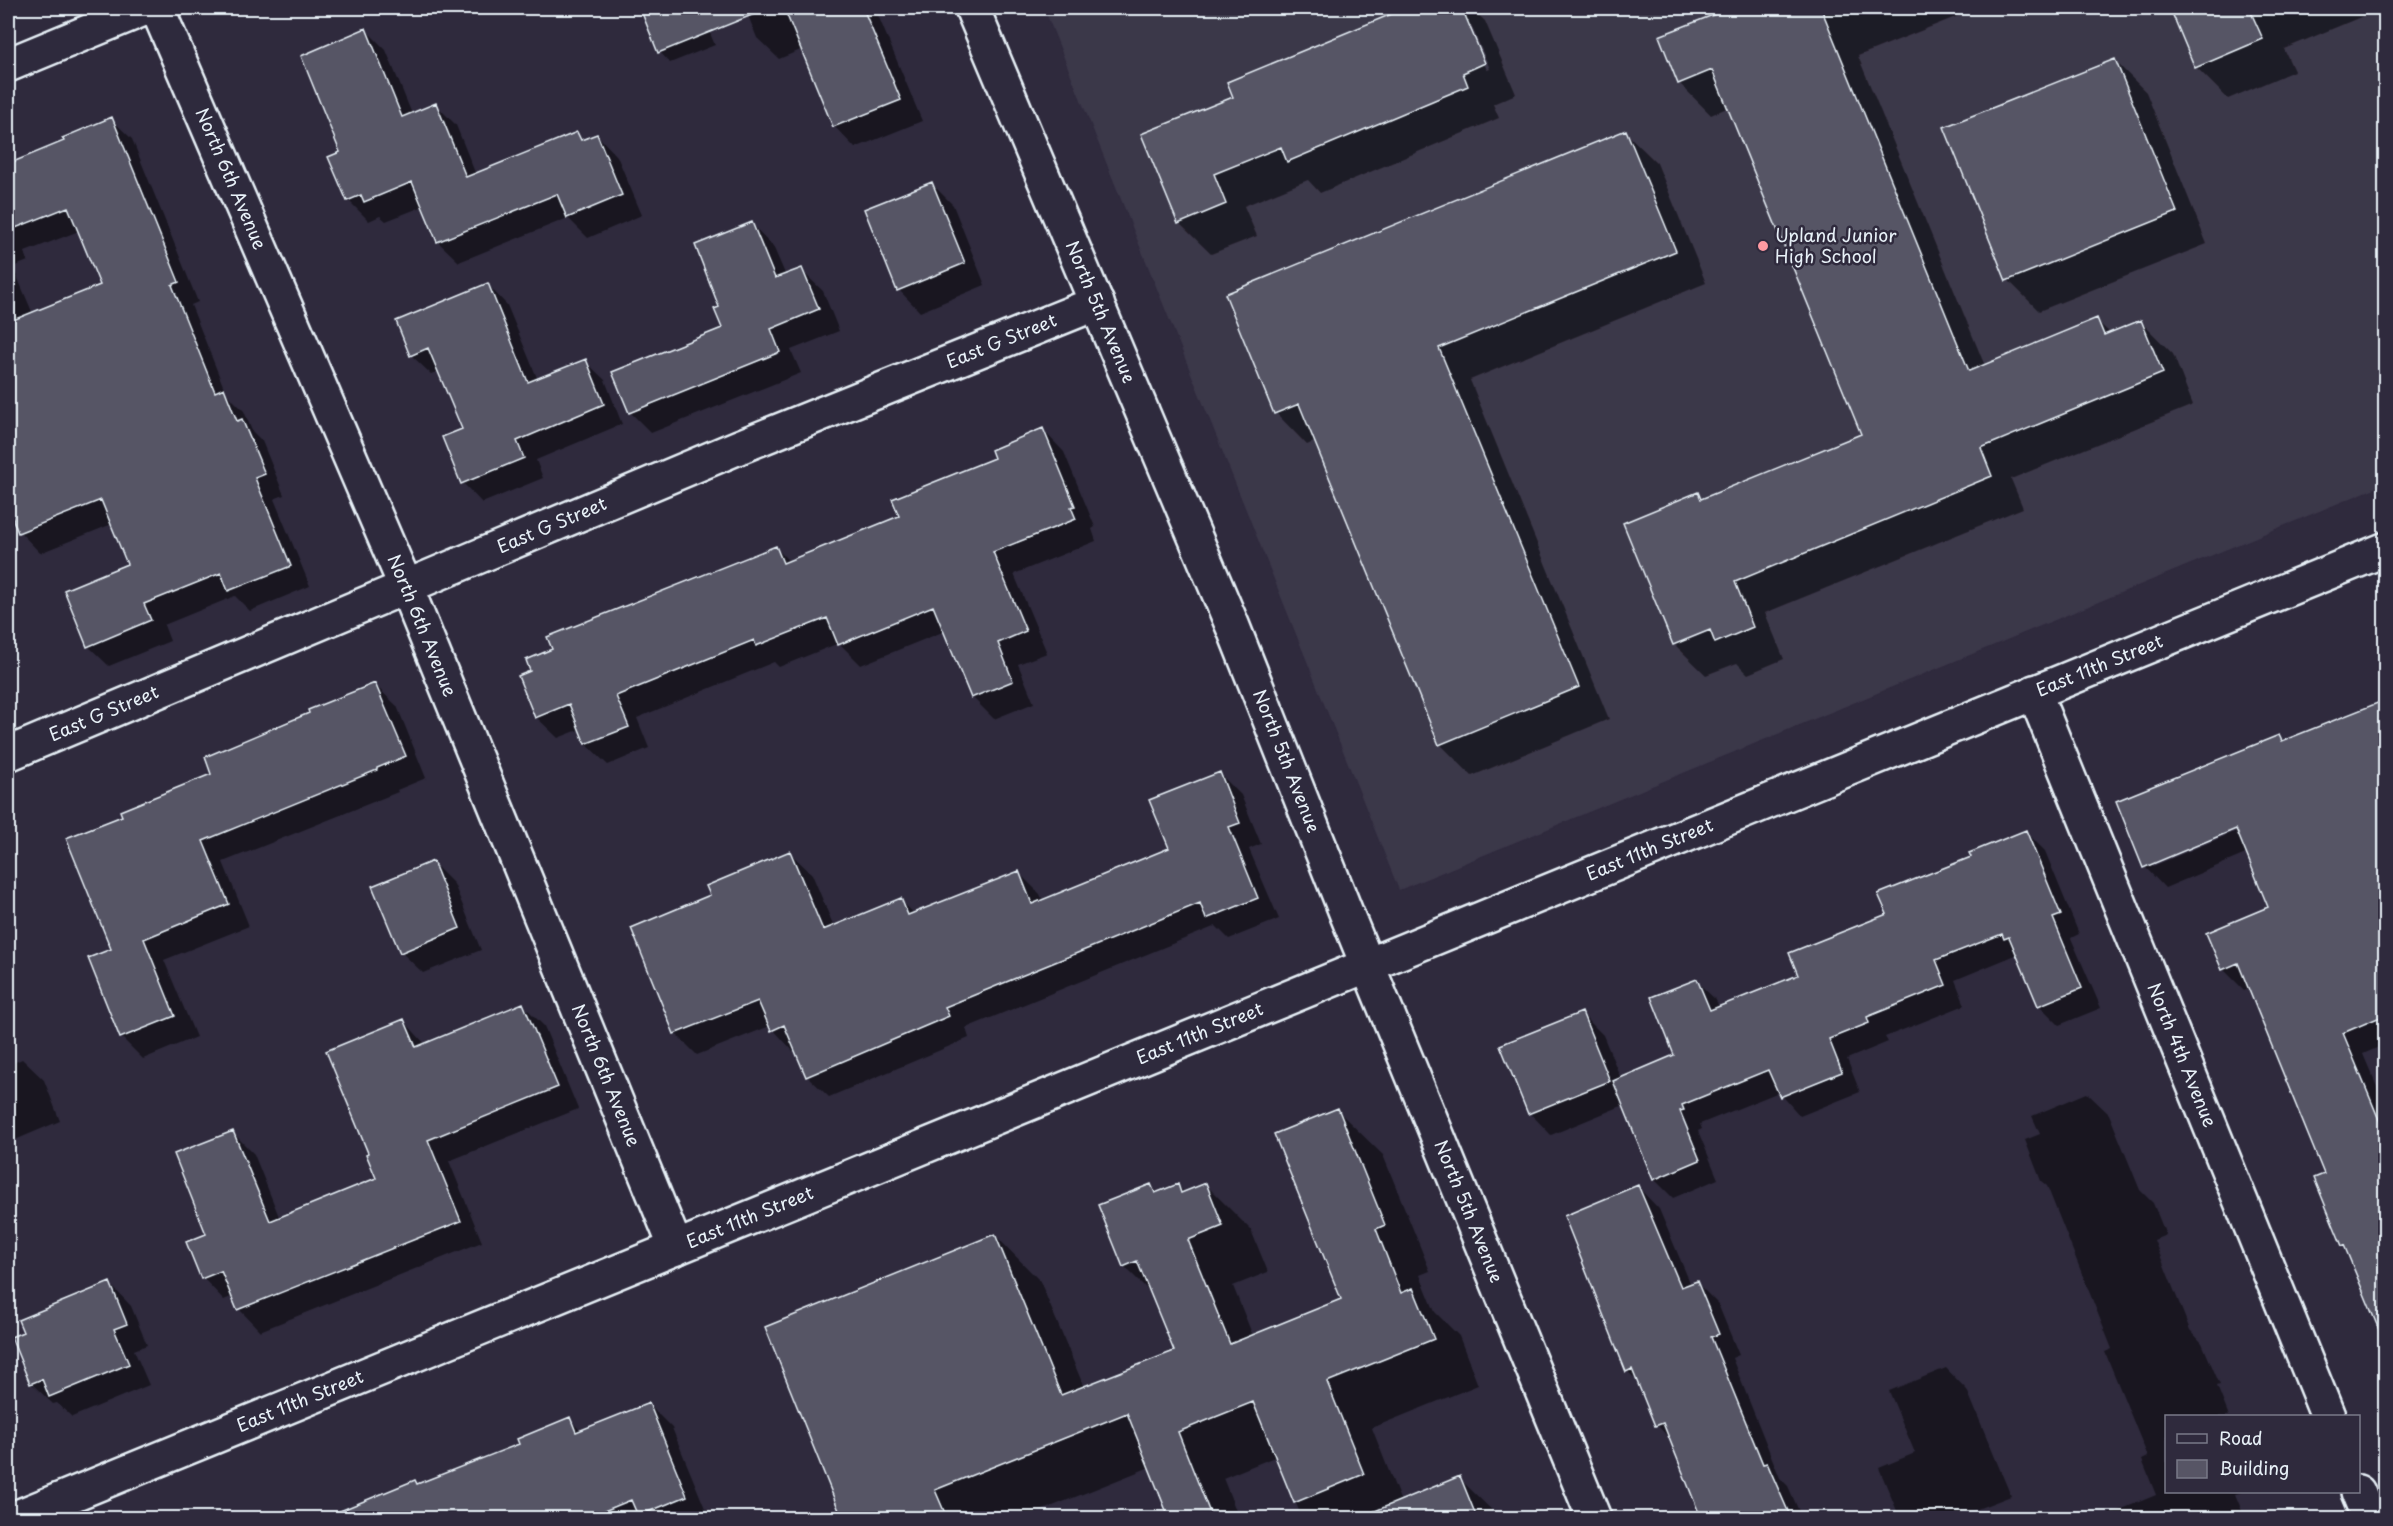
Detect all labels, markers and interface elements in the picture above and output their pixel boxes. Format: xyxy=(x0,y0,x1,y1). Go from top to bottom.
street label: North 6th Avenue xyxy=(189,103,274,254)
place label: Upland Junior High School xyxy=(1775,221,1897,269)
street label: North 5th Avenue xyxy=(1060,236,1144,387)
marker: Upland Junior High School xyxy=(1756,239,1770,253)
street label: East G Street xyxy=(942,306,1060,374)
street label: East G Street xyxy=(492,489,610,559)
street label: North 6th Avenue xyxy=(381,550,464,701)
street label: East 11th Street xyxy=(2031,627,2167,703)
street label: East G Street xyxy=(44,677,162,747)
street label: North 5th Avenue xyxy=(1247,685,1328,836)
street label: East 11th Street xyxy=(1582,810,1717,887)
street label: North 4th Avenue xyxy=(2141,978,2224,1131)
street label: East 11th Street xyxy=(1132,994,1267,1070)
street label: North 6th Avenue xyxy=(566,1000,648,1151)
street label: North 5th Avenue xyxy=(1429,1136,1511,1286)
street label: East 11th Street xyxy=(682,1178,817,1254)
street label: East 11th Street xyxy=(232,1362,367,1438)
legend xyxy=(2165,1415,2360,1493)
text: Road xyxy=(2219,1424,2263,1451)
text: Building xyxy=(2219,1454,2289,1481)

